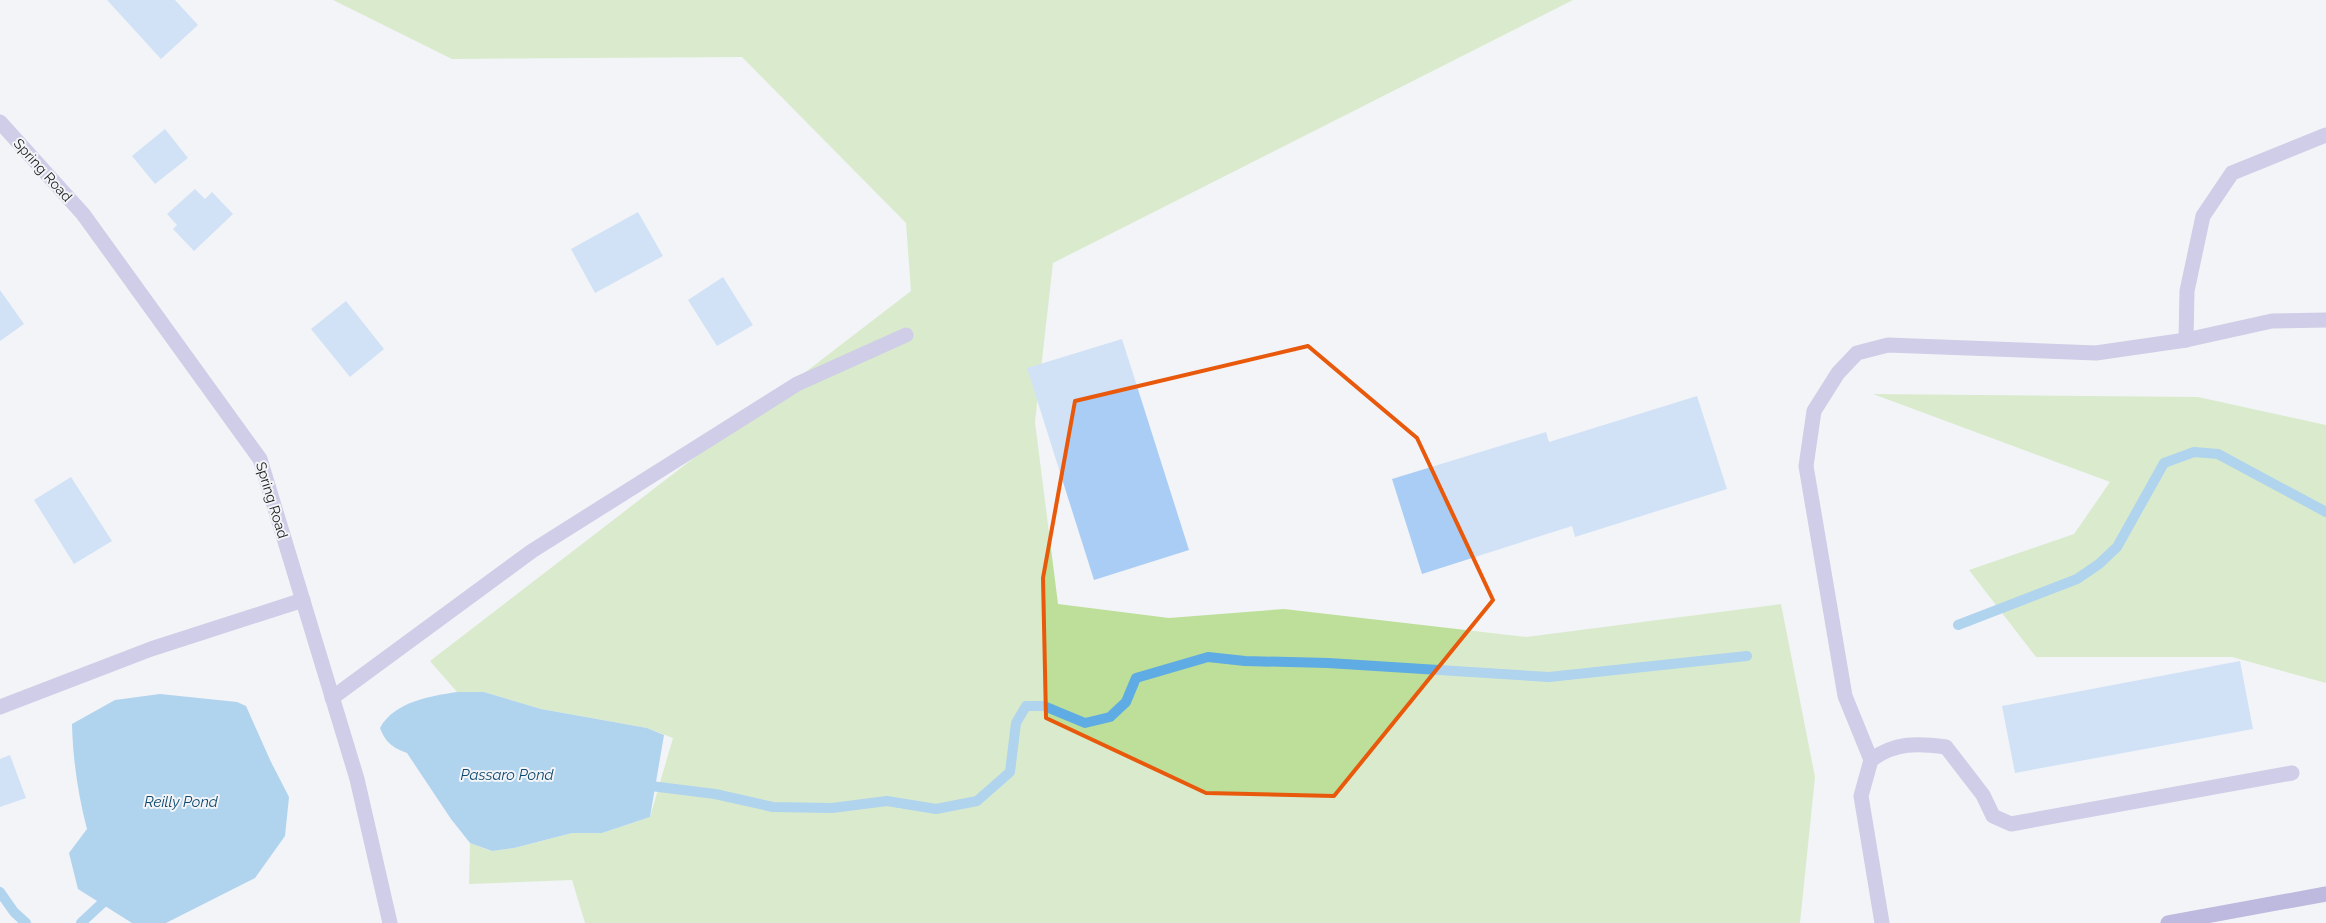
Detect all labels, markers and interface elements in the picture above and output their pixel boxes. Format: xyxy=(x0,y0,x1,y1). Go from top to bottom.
street label: Spring Road xyxy=(11,135,75,205)
street label: Spring Road xyxy=(253,460,291,540)
water label: Passaro Pond xyxy=(460,766,555,784)
water label: Reilly Pond xyxy=(144,793,219,811)

